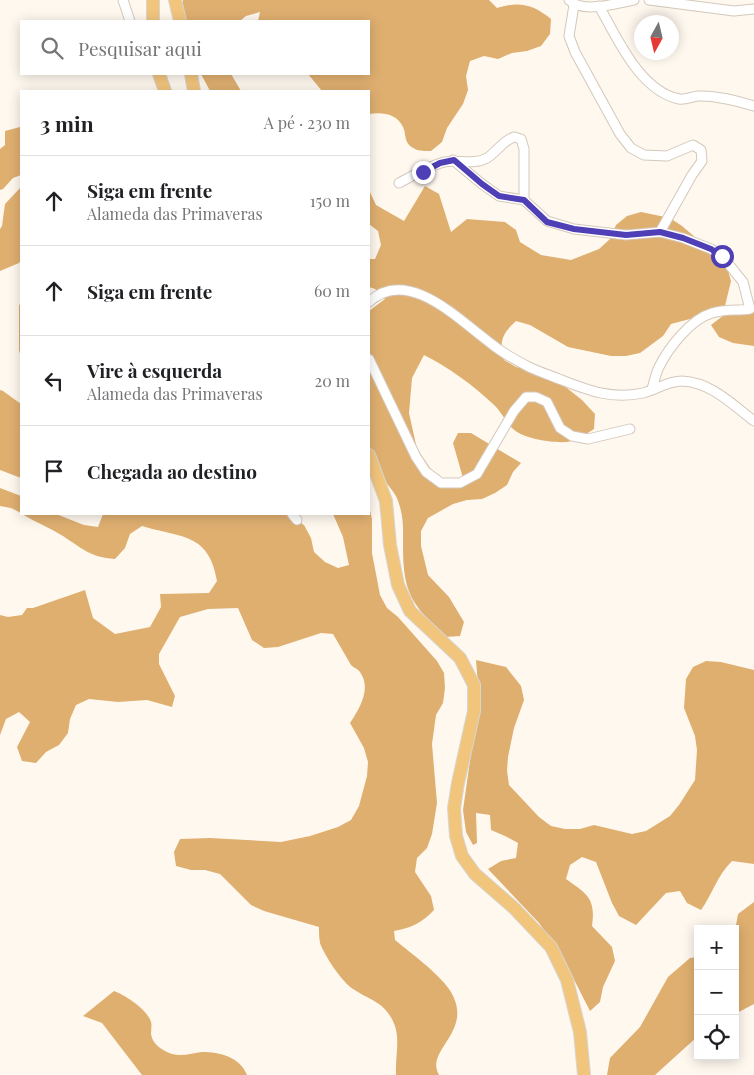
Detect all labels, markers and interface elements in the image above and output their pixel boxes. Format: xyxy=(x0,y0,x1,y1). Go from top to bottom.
north arrow xyxy=(634,15,679,60)
search box xyxy=(20,20,370,75)
icon: search xyxy=(38,34,66,62)
text: Pesquisar aqui xyxy=(78,35,202,61)
text: 3 min xyxy=(40,109,94,137)
text: A pé · 230 m xyxy=(264,112,350,133)
route end xyxy=(412,161,435,184)
text: Siga em frente xyxy=(87,177,212,203)
icon: ahead xyxy=(40,187,68,215)
text: 150 m xyxy=(310,190,350,211)
text: Alameda das Primaveras xyxy=(87,203,263,224)
route start xyxy=(711,245,734,268)
icon: ahead xyxy=(40,277,68,305)
text: Siga em frente xyxy=(87,278,212,304)
text: 60 m xyxy=(314,280,350,301)
text: Vire à esquerda xyxy=(87,357,222,383)
icon: left xyxy=(40,367,68,395)
text: 20 m xyxy=(315,370,350,391)
text: Alameda das Primaveras xyxy=(87,383,263,404)
icon: arrive xyxy=(40,457,68,485)
text: Chegada ao destino xyxy=(87,458,257,484)
map controls xyxy=(694,925,739,1060)
button: + xyxy=(694,925,739,970)
button: − xyxy=(694,970,739,1015)
button: locate xyxy=(694,1015,739,1060)

